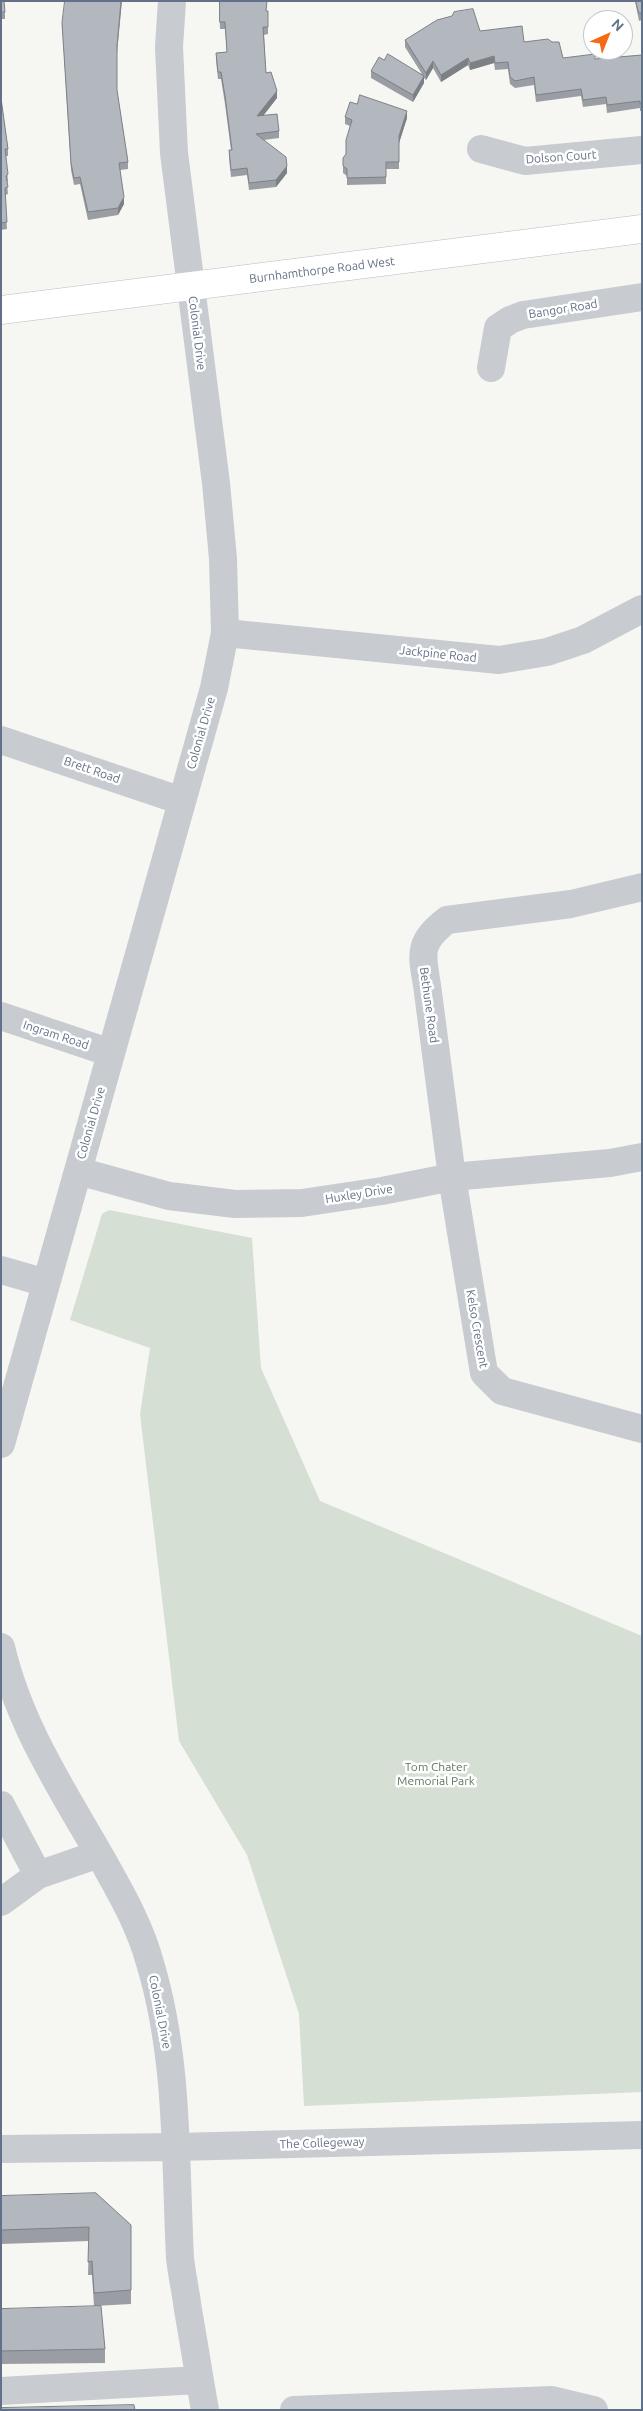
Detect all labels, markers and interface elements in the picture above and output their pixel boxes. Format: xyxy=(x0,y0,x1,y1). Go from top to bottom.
north arrow xyxy=(583,10,633,60)
text: N xyxy=(608,16,627,34)
street label: Dolson Court xyxy=(525,147,597,167)
street label: Burnhamthorpe Road West xyxy=(248,254,396,286)
street label: Colonial Drive xyxy=(185,295,209,371)
street label: Bangor Road xyxy=(528,296,598,322)
street label: Jackpine Road xyxy=(399,643,477,665)
street label: Colonial Drive xyxy=(184,695,218,771)
street label: Brett Road xyxy=(62,754,122,786)
street label: Bethune Road xyxy=(417,966,441,1044)
street label: Ingram Road xyxy=(21,1018,91,1052)
street label: Colonial Drive xyxy=(74,1085,108,1161)
street label: Huxley Drive xyxy=(324,1182,394,1206)
street label: Kelso Crescent xyxy=(463,1289,491,1369)
park label: Tom Chater Memorial Park xyxy=(397,1760,475,1788)
street label: Colonial Drive xyxy=(146,1974,174,2050)
street label: The Collegeway xyxy=(279,2134,365,2152)

